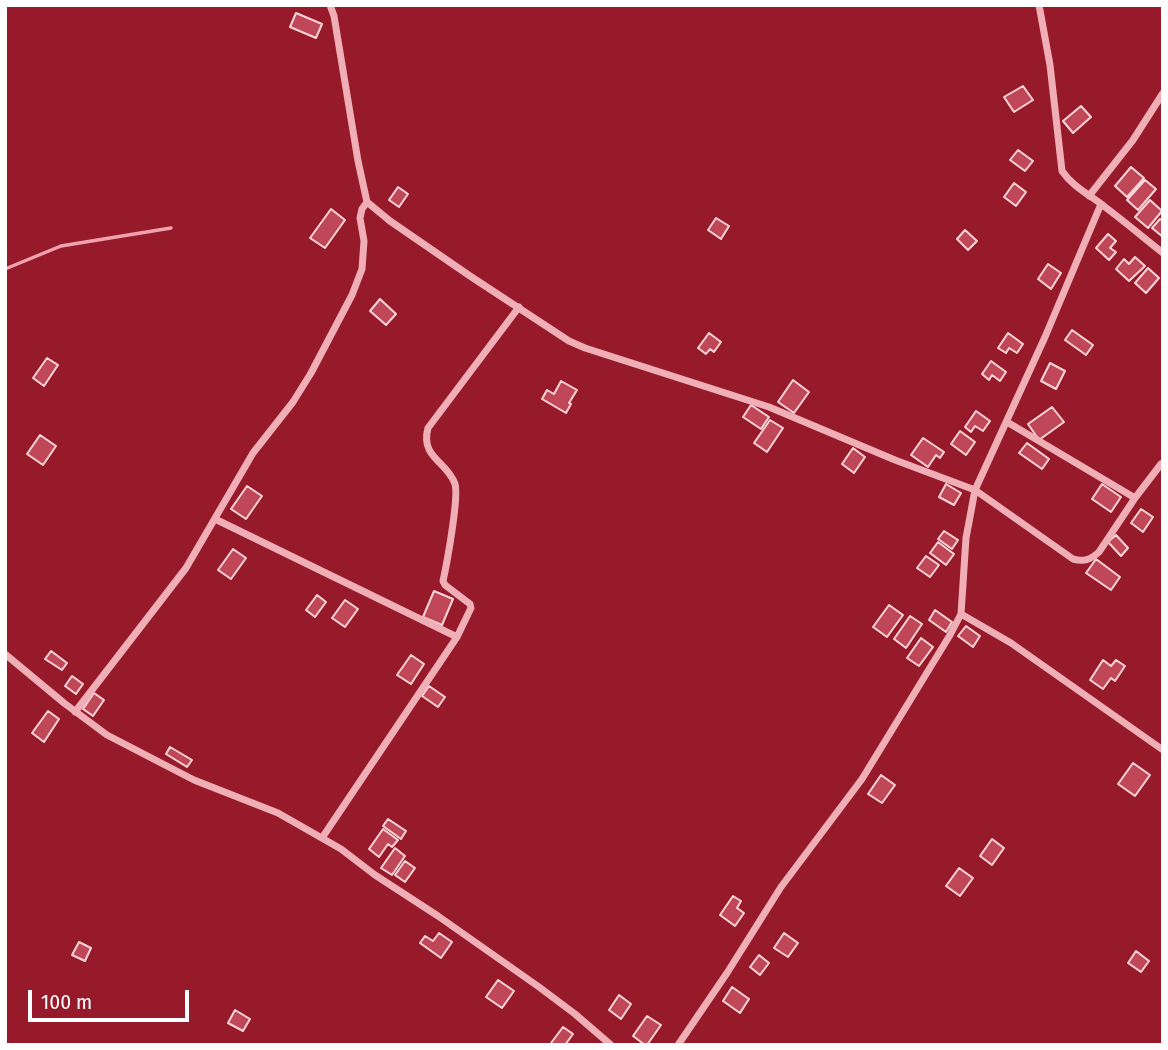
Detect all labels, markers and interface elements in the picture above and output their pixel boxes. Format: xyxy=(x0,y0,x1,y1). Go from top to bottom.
scale bar xyxy=(32,976,192,1020)
text: 100 m xyxy=(41,989,92,1015)

